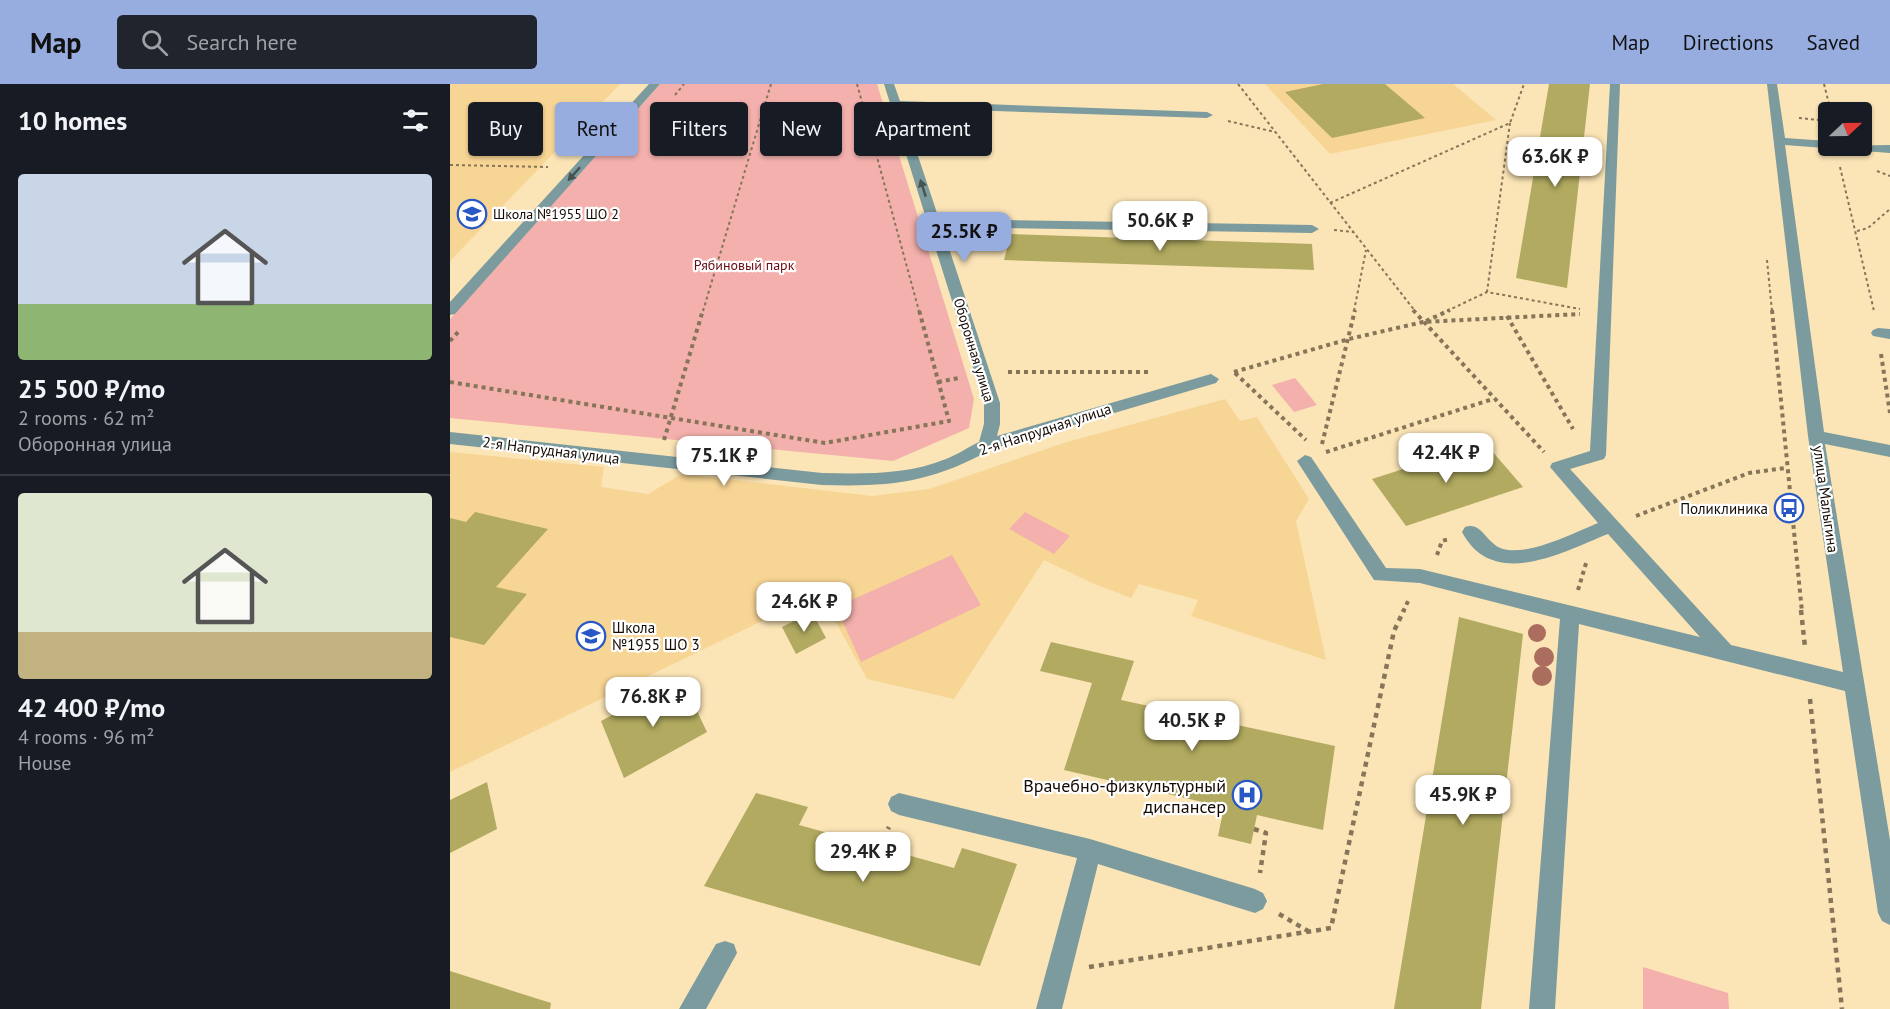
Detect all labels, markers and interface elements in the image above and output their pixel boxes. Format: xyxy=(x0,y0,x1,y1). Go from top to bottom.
search box xyxy=(117,15,537,69)
text: Map xyxy=(30,24,81,61)
icon: search xyxy=(138,26,171,59)
text: Search here xyxy=(186,28,297,56)
text: Map xyxy=(1611,29,1650,56)
text: Directions xyxy=(1683,29,1774,56)
text: Saved xyxy=(1807,29,1860,56)
chip: Buy xyxy=(468,102,543,156)
chip: Rent xyxy=(555,102,638,156)
chip: Filters xyxy=(650,102,748,156)
chip: New xyxy=(760,102,842,156)
chip: Apartment xyxy=(854,102,992,156)
north arrow xyxy=(1818,102,1872,156)
map controls xyxy=(1818,102,1872,156)
text: 10 homes xyxy=(18,104,127,137)
icon: filters xyxy=(399,104,432,137)
pin: 63.6K ₽ xyxy=(1500,137,1610,188)
text: 63.6K ₽ xyxy=(1521,143,1589,169)
one-way arrow xyxy=(568,166,581,181)
one-way arrow xyxy=(918,179,928,197)
school or university icon: Школа №1955 ШО 2 xyxy=(456,198,488,230)
pin: 50.6K ₽ xyxy=(1105,201,1215,252)
place label: Школа №1955 ШО 2 xyxy=(493,205,619,223)
text: 50.6K ₽ xyxy=(1126,207,1194,233)
pin: 25.5K ₽ xyxy=(909,212,1019,263)
icon: home xyxy=(171,213,279,321)
text: 25.5K ₽ xyxy=(930,218,998,244)
park label: Рябиновый парк xyxy=(694,256,795,274)
street label: Оборонная улица xyxy=(950,296,998,404)
text: 25 500 ₽/mo xyxy=(18,372,165,405)
street label: 2-я Напрудная улица xyxy=(976,399,1114,459)
text: 2 rooms · 62 m² xyxy=(18,405,154,431)
text: Оборонная улица xyxy=(18,431,172,457)
street label: 2-я Напрудная улица xyxy=(481,432,621,468)
pin: 42.4K ₽ xyxy=(1391,433,1501,484)
pin: 75.1K ₽ xyxy=(669,436,779,487)
text: 42.4K ₽ xyxy=(1412,439,1480,465)
text: 75.1K ₽ xyxy=(690,442,758,468)
street label: улица Малыгина xyxy=(1809,444,1843,554)
bus stop icon: Поликлиника xyxy=(1773,492,1805,524)
place label: Поликлиника xyxy=(1680,499,1768,518)
icon: home xyxy=(171,532,279,640)
pin: 24.6K ₽ xyxy=(749,582,859,633)
text: 24.6K ₽ xyxy=(770,588,838,614)
place label: Школа №1955 ШО 3 xyxy=(612,618,700,654)
school or university icon: Школа №1955 ШО 3 xyxy=(575,620,607,652)
pin: 76.8K ₽ xyxy=(598,677,708,728)
text: 76.8K ₽ xyxy=(619,683,687,709)
text: 42 400 ₽/mo xyxy=(18,691,165,724)
pin: 40.5K ₽ xyxy=(1137,701,1247,752)
text: 40.5K ₽ xyxy=(1158,707,1226,733)
text: 4 rooms · 96 m² xyxy=(18,724,154,750)
text: House xyxy=(18,750,72,776)
place label: Врачебно-физкультурный диспансер xyxy=(1023,774,1226,818)
pin: 45.9K ₽ xyxy=(1408,775,1518,826)
hospital icon: Врачебно-физкультурный диспансер xyxy=(1231,779,1263,811)
text: 45.9K ₽ xyxy=(1429,781,1497,807)
pin: 29.4K ₽ xyxy=(808,832,918,883)
text: 29.4K ₽ xyxy=(829,838,897,864)

